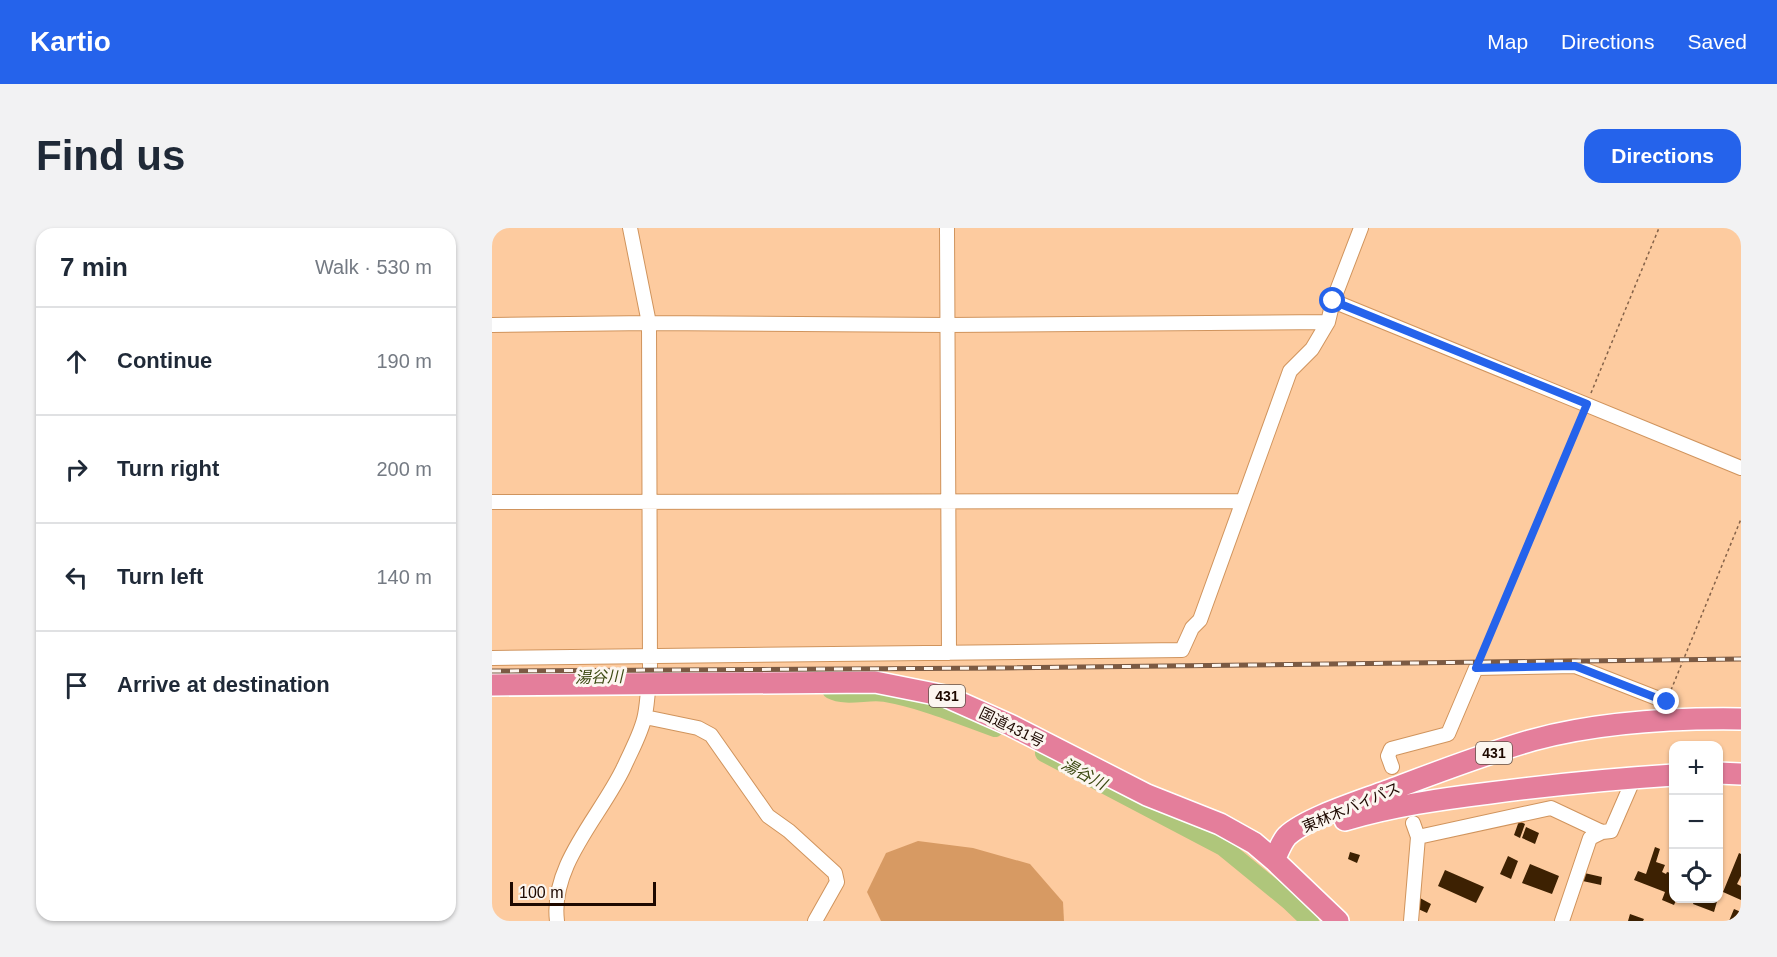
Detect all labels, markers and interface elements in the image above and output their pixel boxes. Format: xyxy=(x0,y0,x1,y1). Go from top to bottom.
text: Kartio xyxy=(30,26,111,57)
text: Map xyxy=(1487,30,1528,53)
text: Directions xyxy=(1561,30,1654,53)
text: Saved xyxy=(1687,30,1747,53)
button: Directions xyxy=(1584,129,1741,183)
text: Find us xyxy=(36,132,185,179)
text: 7 min xyxy=(60,252,128,282)
text: Walk · 530 m xyxy=(315,256,432,278)
route start xyxy=(1319,287,1345,313)
icon: ahead xyxy=(60,345,93,378)
text: Continue xyxy=(117,348,212,373)
text: 190 m xyxy=(376,350,432,372)
icon: right xyxy=(60,453,93,486)
text: Turn right xyxy=(117,456,219,481)
text: 200 m xyxy=(376,458,432,480)
icon: left xyxy=(60,561,93,594)
text: Turn left xyxy=(117,564,203,589)
text: 140 m xyxy=(376,566,432,588)
water label: 湯谷川 xyxy=(575,668,625,686)
icon: arrive xyxy=(60,669,93,702)
text: Arrive at destination xyxy=(117,672,330,697)
road number: 431 xyxy=(929,685,965,707)
route end xyxy=(1653,688,1679,714)
street label: 国道431号 xyxy=(977,704,1047,750)
map controls xyxy=(1669,741,1723,903)
button: + xyxy=(1669,741,1723,795)
road number: 431 xyxy=(1476,742,1512,764)
water label: 湯谷川 xyxy=(1059,755,1111,794)
street label: 東林木バイパス xyxy=(1299,779,1403,835)
button: − xyxy=(1669,795,1723,849)
button: locate xyxy=(1669,849,1723,903)
scale bar xyxy=(510,879,656,906)
text: 100 m xyxy=(519,884,563,901)

